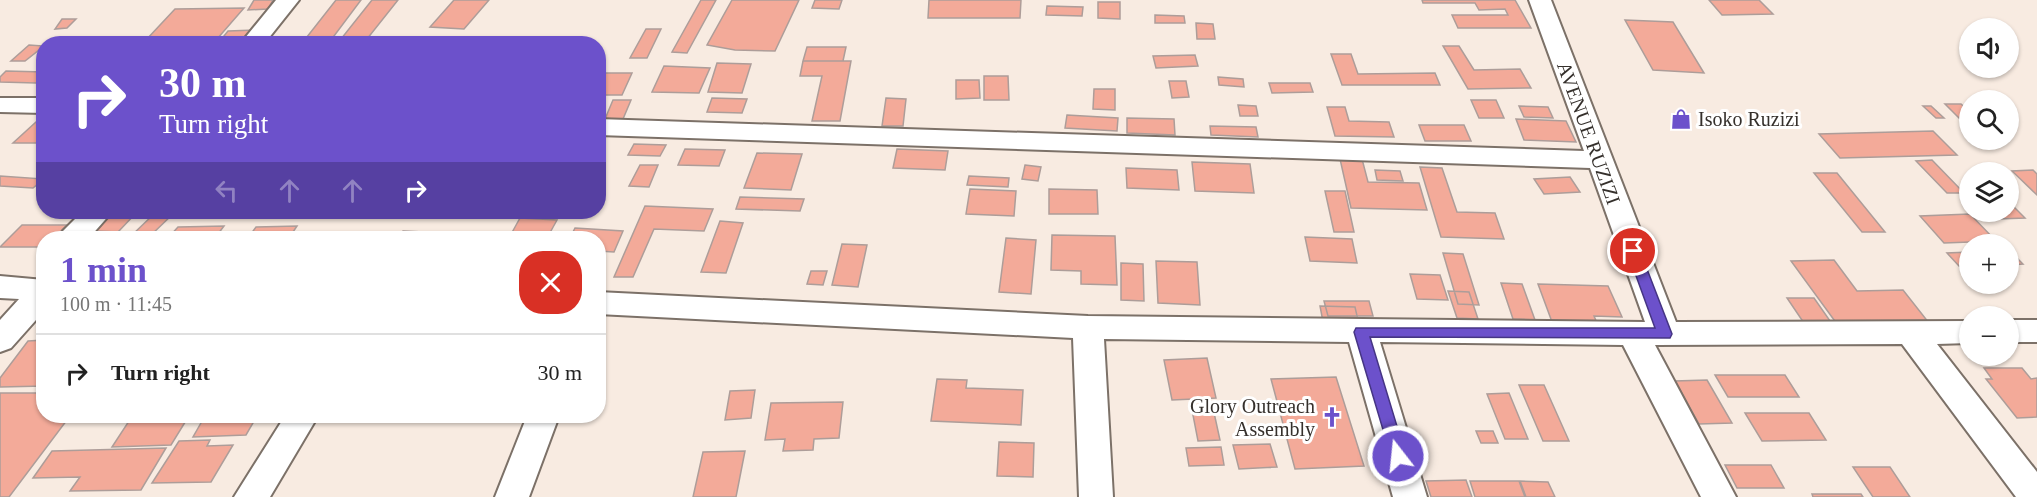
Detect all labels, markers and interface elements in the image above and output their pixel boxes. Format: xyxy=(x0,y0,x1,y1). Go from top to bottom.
map controls xyxy=(1959,18,2019,366)
button: sound xyxy=(1959,18,2019,78)
street label: AVENUE RUZIZI xyxy=(1553,59,1625,207)
icon: right xyxy=(60,60,138,138)
text: 30 m xyxy=(159,60,247,106)
button: search xyxy=(1959,90,2019,150)
shop icon: Isoko Ruzizi xyxy=(1669,107,1693,131)
place label: Isoko Ruzizi xyxy=(1698,108,1800,130)
text: Turn right xyxy=(159,109,268,139)
button: layers xyxy=(1959,162,2019,222)
icon: left xyxy=(210,174,243,207)
icon: ahead xyxy=(273,174,306,207)
icon: ahead xyxy=(336,174,369,207)
icon: right xyxy=(399,174,432,207)
pin xyxy=(1607,225,1658,276)
icon: arrive xyxy=(1616,234,1649,267)
button: + xyxy=(1959,234,2019,294)
text: 1 min xyxy=(60,250,147,290)
button: close xyxy=(519,251,582,314)
text: 100 m · 11:45 xyxy=(60,293,172,315)
button: − xyxy=(1959,306,2019,366)
icon: right xyxy=(60,357,93,390)
text: Turn right xyxy=(111,360,210,385)
text: 30 m xyxy=(537,360,582,385)
place label: Glory Outreach Assembly xyxy=(1190,395,1315,441)
church icon: Glory Outreach Assembly xyxy=(1320,405,1344,429)
position arrow xyxy=(1366,424,1430,488)

